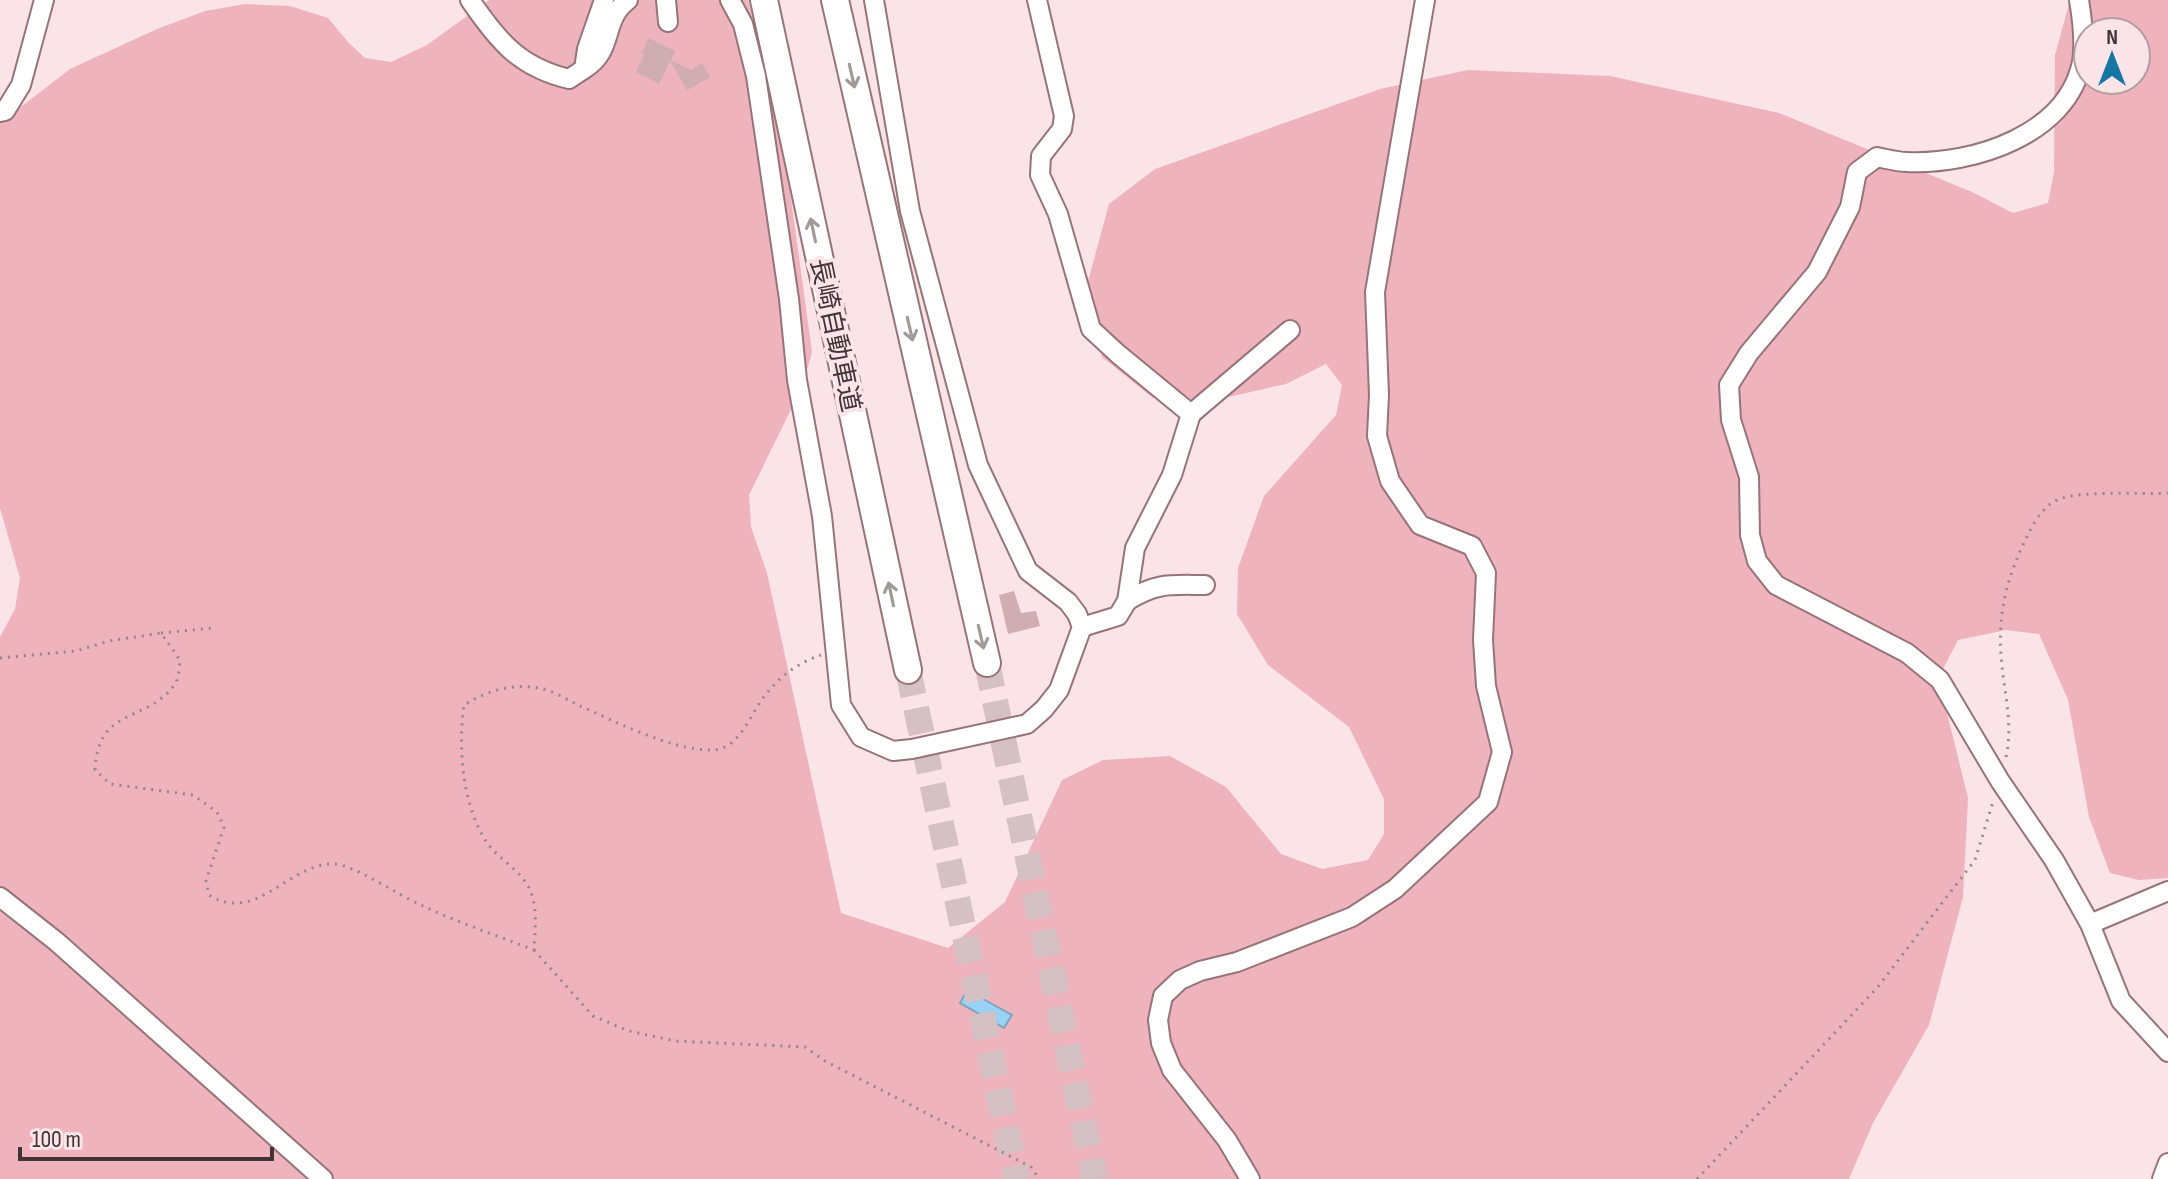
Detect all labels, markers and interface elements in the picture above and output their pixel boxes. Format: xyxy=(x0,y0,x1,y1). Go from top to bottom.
north arrow xyxy=(2072,16,2152,96)
text: N xyxy=(2106,24,2118,51)
one-way arrow xyxy=(845,63,860,88)
one-way arrow xyxy=(805,218,820,244)
street label: 長崎自動車道 xyxy=(803,256,866,415)
one-way arrow xyxy=(903,316,918,342)
one-way arrow xyxy=(883,582,898,607)
one-way arrow xyxy=(974,624,989,650)
scale bar xyxy=(20,1111,272,1161)
text: 100 m xyxy=(32,1125,81,1154)

